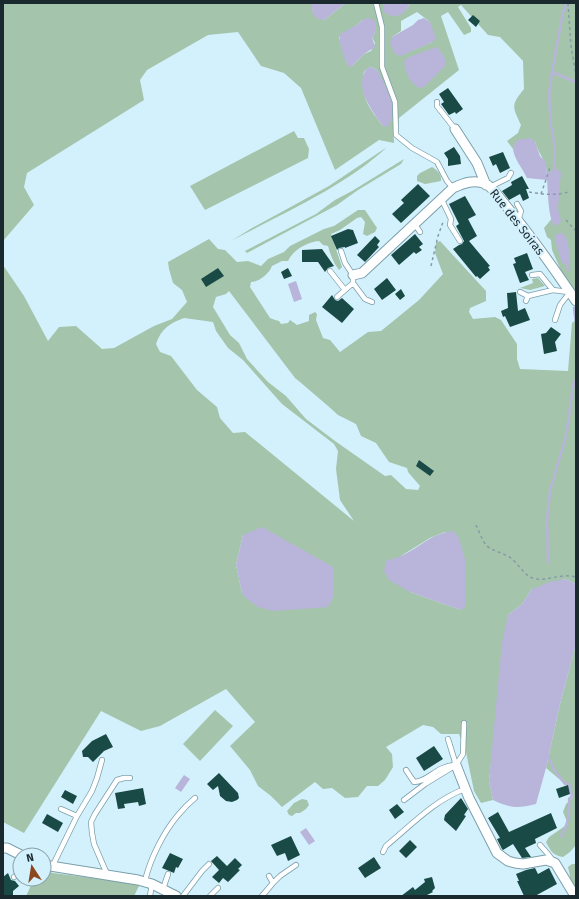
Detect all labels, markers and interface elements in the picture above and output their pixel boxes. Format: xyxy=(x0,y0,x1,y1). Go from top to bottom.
street label: Rue des Soiras xyxy=(487,186,547,258)
north arrow xyxy=(12,847,52,887)
text: N xyxy=(25,851,35,865)

